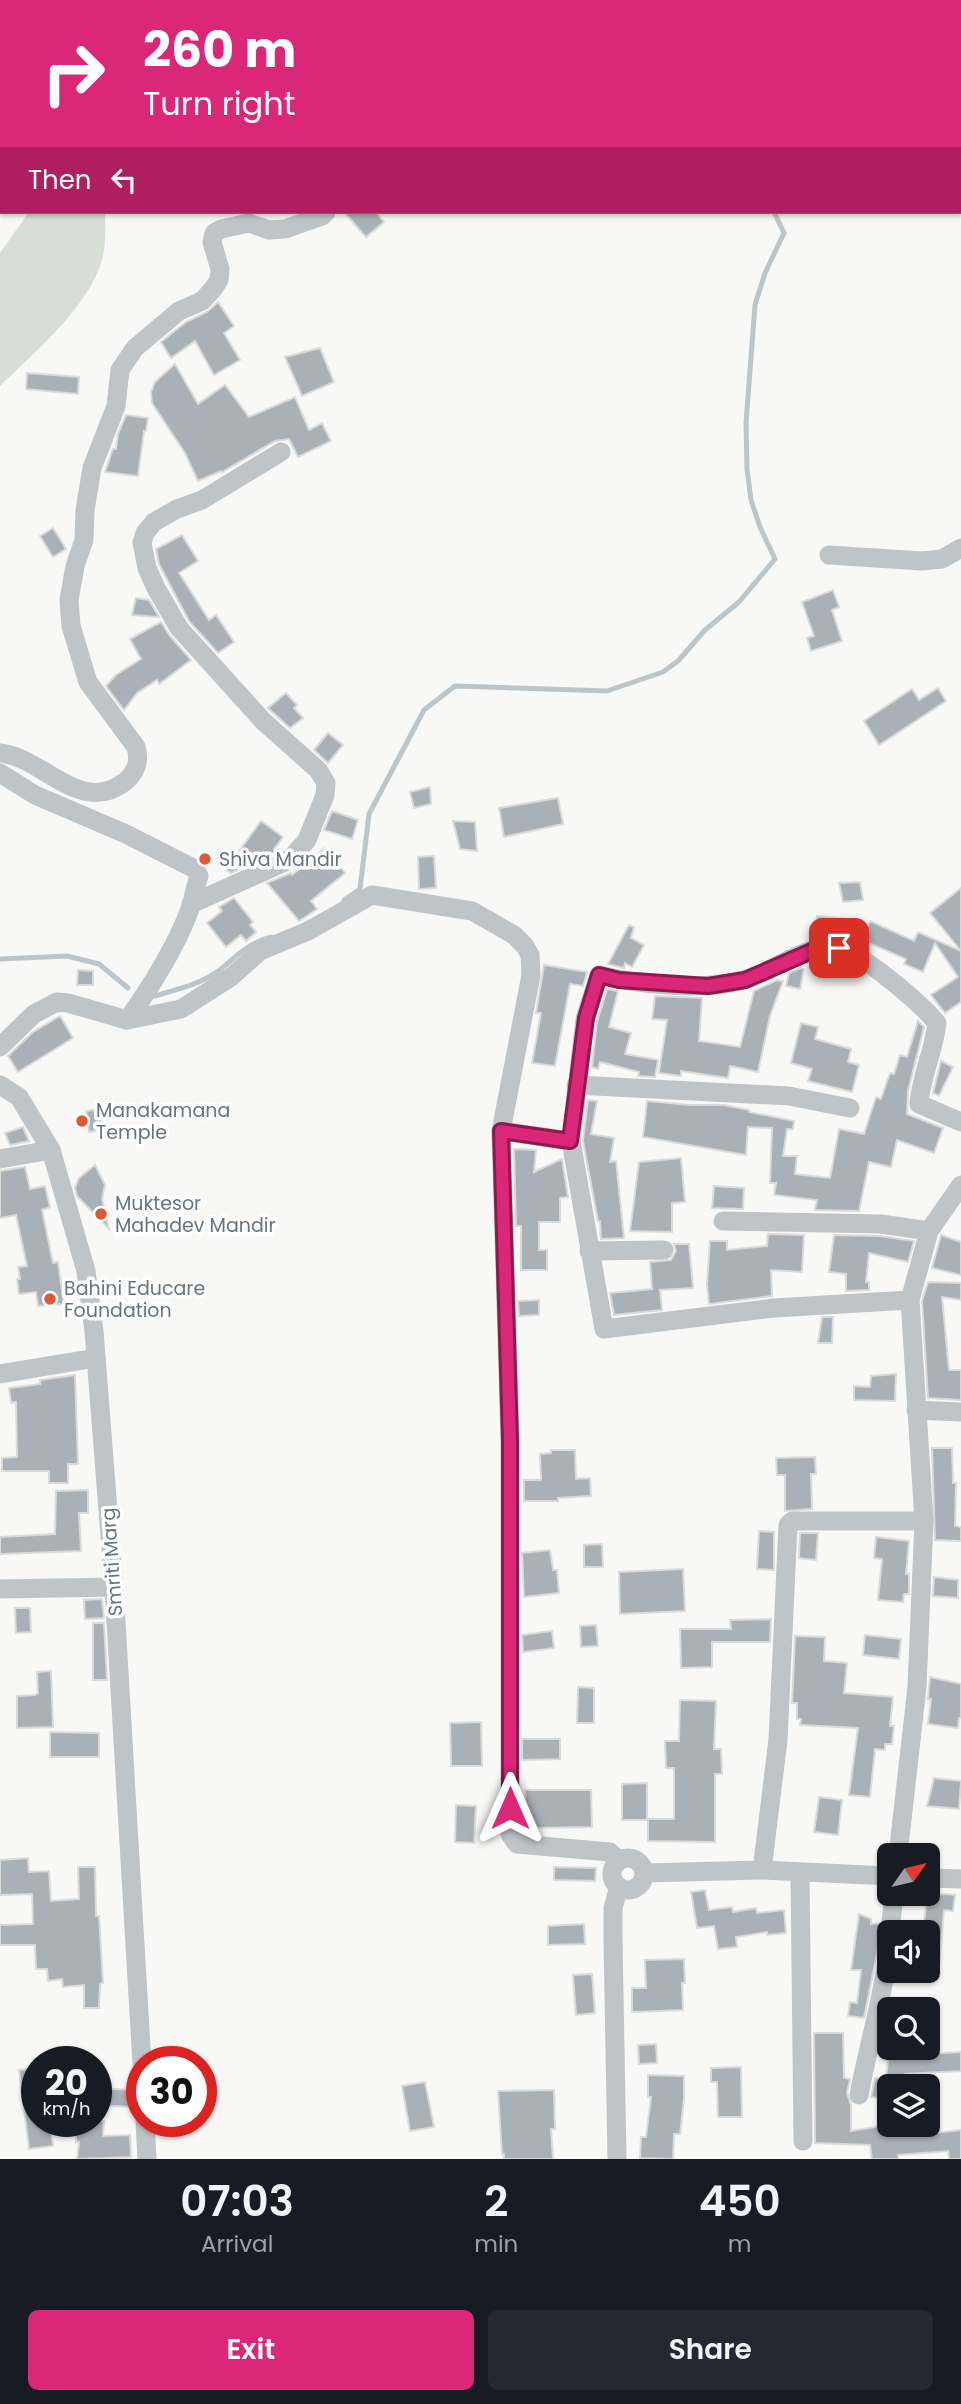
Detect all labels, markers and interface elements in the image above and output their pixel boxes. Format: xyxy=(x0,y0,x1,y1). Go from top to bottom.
text: 260 m xyxy=(143,16,296,84)
icon: right xyxy=(28,28,119,119)
text: Turn right xyxy=(143,81,295,126)
icon: left xyxy=(105,161,143,199)
text: Then xyxy=(28,162,91,198)
place label: Shiva Mandir xyxy=(219,846,342,873)
marker: Shiva Mandir xyxy=(197,851,213,867)
pin xyxy=(809,918,869,978)
icon: arrive xyxy=(820,929,858,967)
place label: Manakamana Temple xyxy=(96,1097,230,1146)
marker: Manakamana Temple xyxy=(74,1113,90,1129)
place label: Muktesor Mahadev Mandir xyxy=(115,1190,276,1239)
marker: Muktesor Mahadev Mandir xyxy=(93,1206,109,1222)
place label: Bahini Educare Foundation xyxy=(64,1275,205,1324)
marker: Bahini Educare Foundation xyxy=(42,1291,58,1307)
street label: Smriti Marg xyxy=(95,1507,129,1617)
position arrow xyxy=(473,1771,547,1845)
north arrow xyxy=(877,1843,940,1906)
map controls xyxy=(877,1843,940,2137)
button: sound xyxy=(877,1920,940,1983)
button: search xyxy=(877,1997,940,2060)
speed limit sign: 30 xyxy=(126,2046,217,2137)
text: 20 xyxy=(45,2058,88,2107)
button: layers xyxy=(877,2074,940,2137)
text: km/h xyxy=(43,2096,90,2121)
text: 07:03 xyxy=(180,2172,294,2231)
text: 2 xyxy=(484,2172,508,2231)
text: 450 xyxy=(699,2172,781,2231)
text: Arrival xyxy=(201,2228,273,2260)
text: min xyxy=(474,2228,518,2260)
text: m xyxy=(728,2228,751,2260)
button: Exit xyxy=(28,2310,474,2390)
button: Share xyxy=(488,2310,933,2390)

